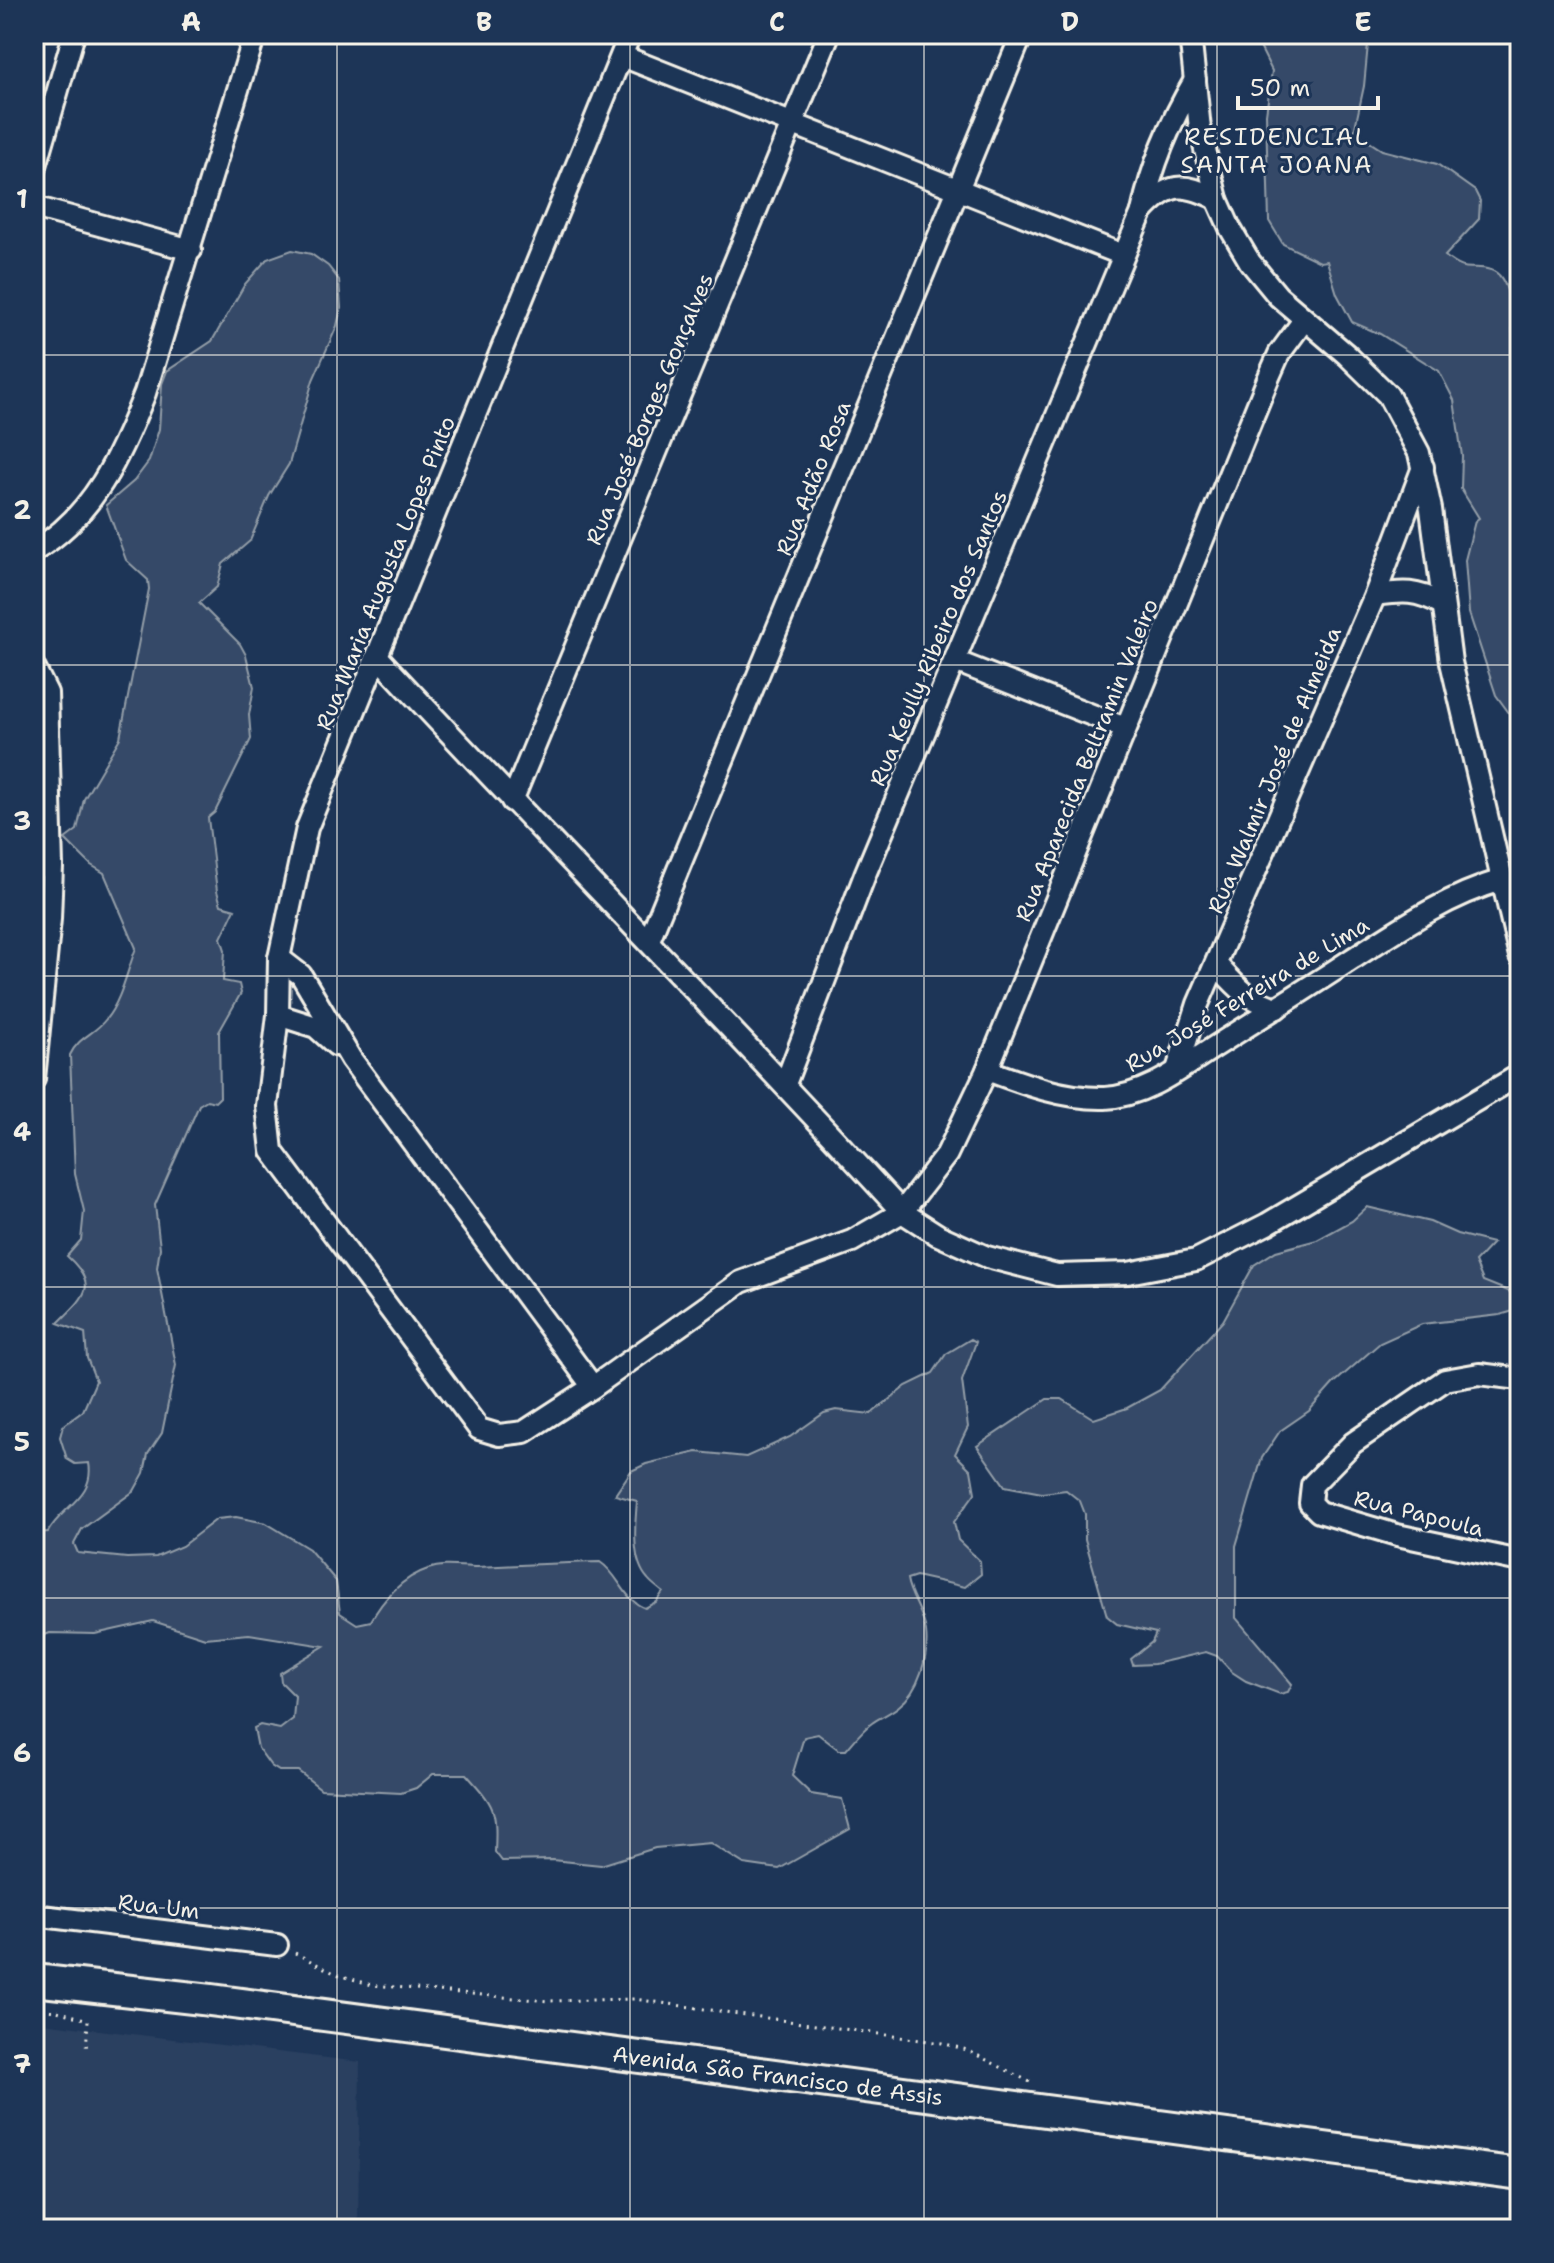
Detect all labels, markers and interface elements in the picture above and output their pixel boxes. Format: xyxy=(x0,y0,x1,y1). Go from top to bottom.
text: A xyxy=(181,4,201,39)
text: B xyxy=(476,4,492,39)
text: C xyxy=(769,4,785,39)
text: D xyxy=(1061,4,1079,39)
text: E xyxy=(1354,4,1372,39)
scale bar xyxy=(1238,60,1378,110)
text: 50 m xyxy=(1250,72,1310,104)
district label: RESIDENCIAL SANTA JOANA xyxy=(1181,121,1373,181)
text: 1 xyxy=(16,181,28,216)
street label: Rua José Borges Gonçalves xyxy=(579,269,720,549)
street label: Rua Adão Rosa xyxy=(769,396,858,560)
street label: Rua Maria Augusta Lopes Pinto xyxy=(309,412,462,735)
street label: Rua Keully Ribeiro dos Santos xyxy=(863,486,1014,791)
text: 2 xyxy=(13,492,31,527)
street label: Rua Aparecida Beltramin Valeiro xyxy=(1008,594,1165,926)
street label: Rua Walmir José de Almeida xyxy=(1201,622,1348,918)
text: 3 xyxy=(13,803,31,838)
street label: Rua José Ferreira de Lima xyxy=(1120,910,1375,1079)
text: 4 xyxy=(13,1114,31,1149)
text: 5 xyxy=(14,1424,30,1459)
street label: Rua Papoula xyxy=(1351,1483,1487,1544)
text: 6 xyxy=(13,1735,31,1770)
street label: Rua Um xyxy=(117,1887,201,1926)
street label: Avenida São Francisco de Assis xyxy=(611,2040,945,2112)
text: 7 xyxy=(13,2046,31,2081)

